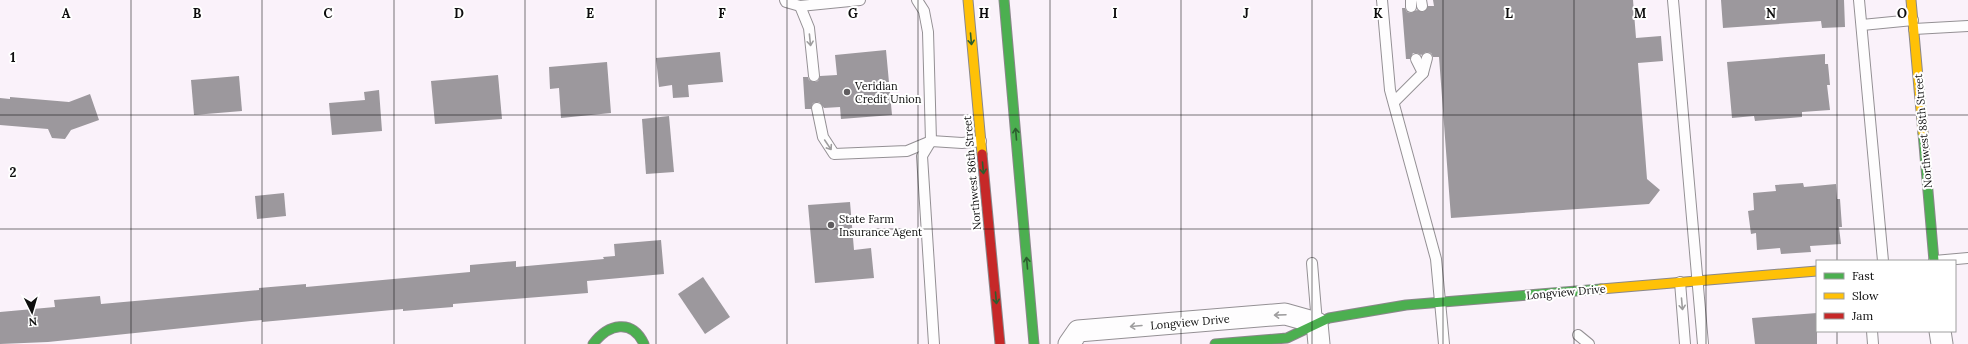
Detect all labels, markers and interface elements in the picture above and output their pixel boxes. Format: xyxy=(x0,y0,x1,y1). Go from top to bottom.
text: A xyxy=(62,5,71,22)
text: B xyxy=(193,5,202,22)
text: C xyxy=(324,5,333,22)
text: D xyxy=(454,5,464,22)
text: E xyxy=(586,5,594,22)
text: F xyxy=(718,5,726,22)
text: G xyxy=(848,5,858,22)
text: H xyxy=(979,5,989,22)
text: I xyxy=(1112,5,1118,22)
text: J xyxy=(1243,5,1249,22)
text: K xyxy=(1373,5,1383,22)
text: L xyxy=(1505,5,1513,22)
text: M xyxy=(1634,5,1647,22)
text: N xyxy=(1766,5,1776,22)
text: O xyxy=(1897,5,1907,22)
one-way arrow xyxy=(968,32,975,45)
one-way arrow xyxy=(807,33,814,46)
text: 1 xyxy=(10,49,16,66)
street label: Northwest 88th Street xyxy=(1911,73,1935,189)
place label: Veridian Credit Union xyxy=(854,79,922,106)
marker: Veridian Credit Union xyxy=(842,87,852,97)
street label: Northwest 86th Street xyxy=(960,115,984,231)
one-way arrow xyxy=(1012,128,1019,141)
one-way arrow xyxy=(824,139,832,150)
one-way arrow xyxy=(980,161,987,174)
text: 2 xyxy=(10,164,17,181)
place label: State Farm Insurance Agent xyxy=(839,212,923,239)
marker: State Farm Insurance Agent xyxy=(826,220,836,230)
one-way arrow xyxy=(1023,257,1031,270)
legend xyxy=(1816,260,1956,332)
text: Fast xyxy=(1852,268,1875,283)
street label: Longview Drive xyxy=(1526,282,1606,302)
text: Slow xyxy=(1852,288,1879,303)
one-way arrow xyxy=(992,291,999,304)
north arrow xyxy=(12,292,52,332)
one-way arrow xyxy=(1678,297,1685,310)
text: Jam xyxy=(1851,308,1873,323)
one-way arrow xyxy=(1273,311,1286,318)
street label: Longview Drive xyxy=(1150,312,1230,332)
text: N xyxy=(28,315,38,329)
one-way arrow xyxy=(1130,323,1143,330)

